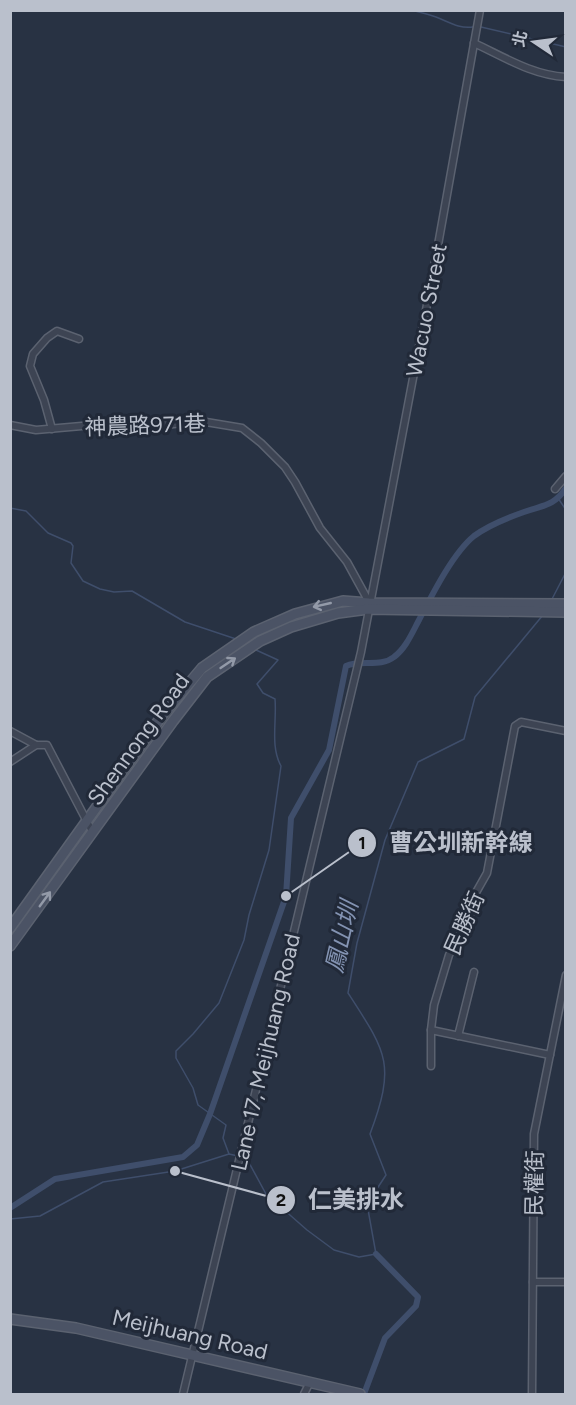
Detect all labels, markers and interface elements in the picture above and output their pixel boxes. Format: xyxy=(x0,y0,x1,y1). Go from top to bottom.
north arrow xyxy=(504,12,564,72)
text: 北 xyxy=(509,29,531,49)
street label: Wacuo Street xyxy=(400,241,453,379)
street label: 神農路971巷 xyxy=(84,410,206,441)
one-way arrow xyxy=(313,600,332,612)
one-way arrow xyxy=(219,657,236,669)
street label: Shennong Road xyxy=(82,668,195,810)
callout: 曹公圳新幹線 xyxy=(347,822,545,864)
text: 曹公圳新幹線 xyxy=(389,828,533,857)
text: 1 xyxy=(358,832,366,854)
street label: 民勝街 xyxy=(439,888,490,959)
one-way arrow xyxy=(39,891,51,907)
water label: 鳳山圳 xyxy=(319,896,364,975)
street label: Lane 17, Meijhuang Road xyxy=(225,931,306,1173)
street label: 民權街 xyxy=(520,1150,549,1216)
callout: 仁美排水 xyxy=(266,1179,416,1221)
text: 仁美排水 xyxy=(308,1185,404,1214)
text: 2 xyxy=(276,1189,286,1211)
street label: Meijhuang Road xyxy=(110,1303,270,1365)

